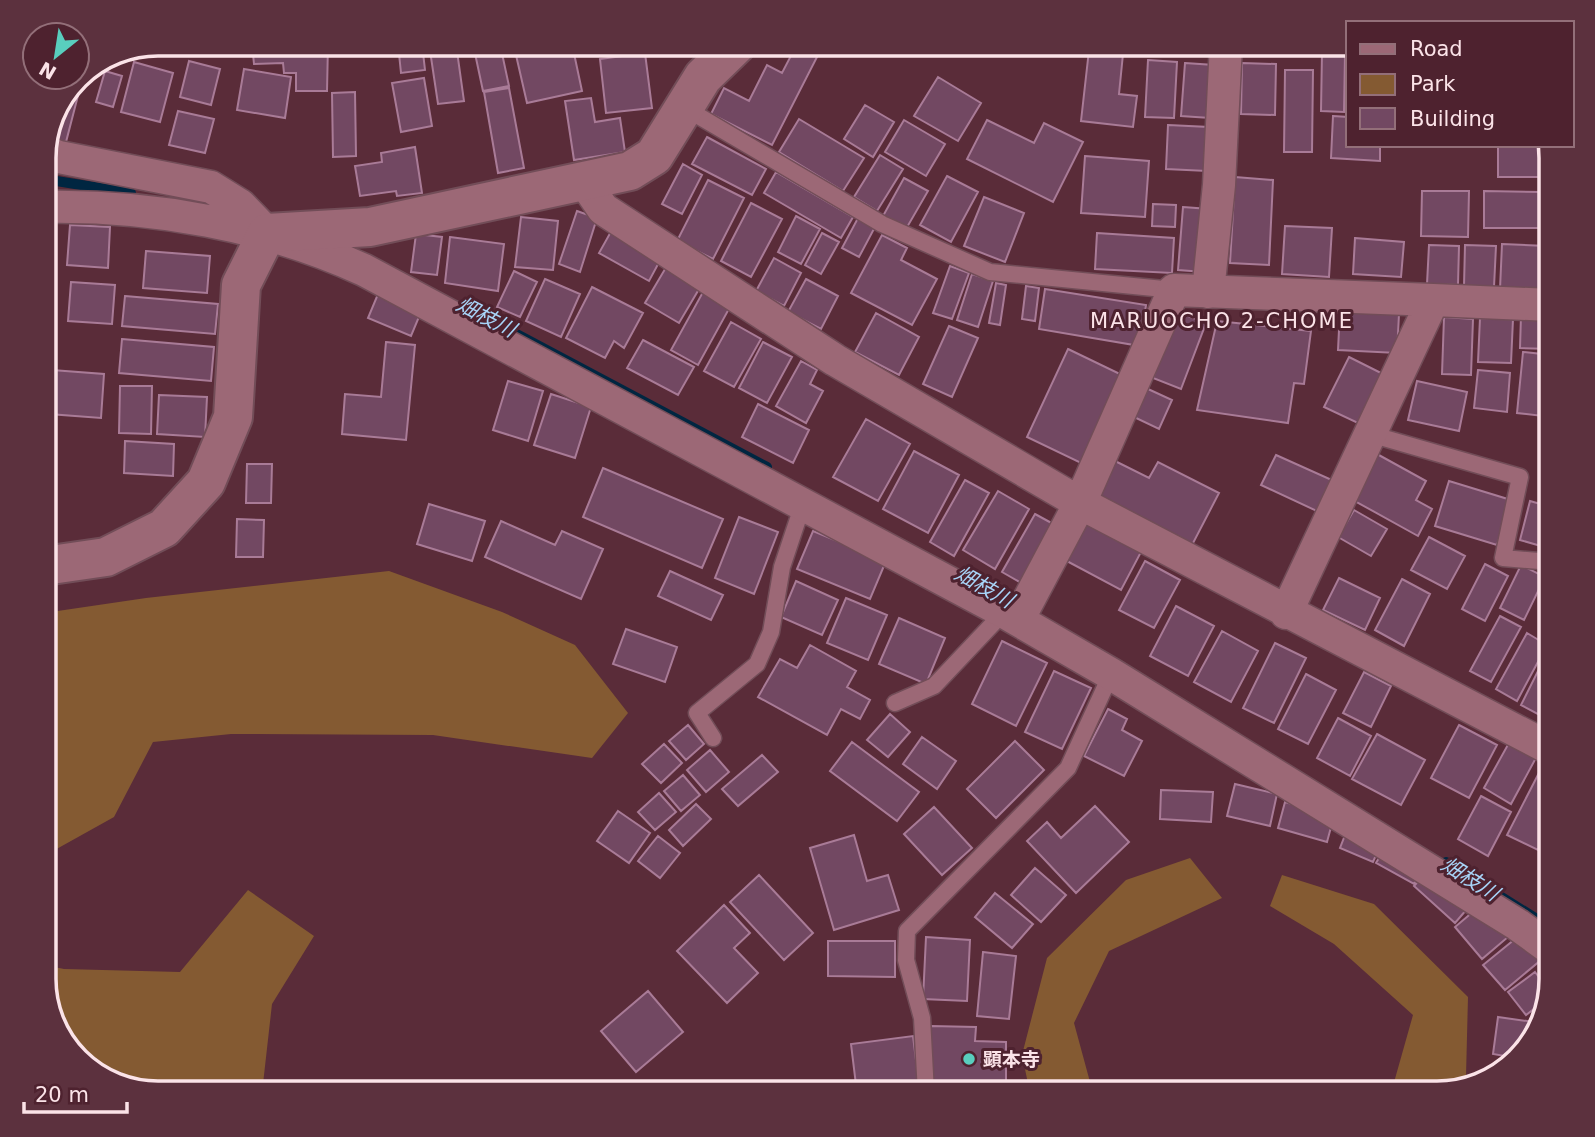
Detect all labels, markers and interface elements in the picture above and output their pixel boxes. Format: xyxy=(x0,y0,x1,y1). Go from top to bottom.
north arrow xyxy=(21,21,91,91)
legend xyxy=(1346,21,1574,147)
text: Road xyxy=(1410,37,1463,61)
text: N xyxy=(35,57,60,84)
text: Park xyxy=(1410,72,1456,96)
text: Building xyxy=(1410,107,1495,131)
water label: 畑枝川 xyxy=(452,292,521,343)
district label: MARUOCHO 2-CHOME xyxy=(1090,309,1354,333)
water label: 畑枝川 xyxy=(951,561,1019,614)
water label: 畑枝川 xyxy=(1437,852,1505,907)
place label: 顕本寺 xyxy=(983,1048,1040,1070)
marker: 顕本寺 xyxy=(961,1051,977,1067)
scale bar xyxy=(24,1070,128,1114)
text: 20 m xyxy=(35,1083,89,1107)

